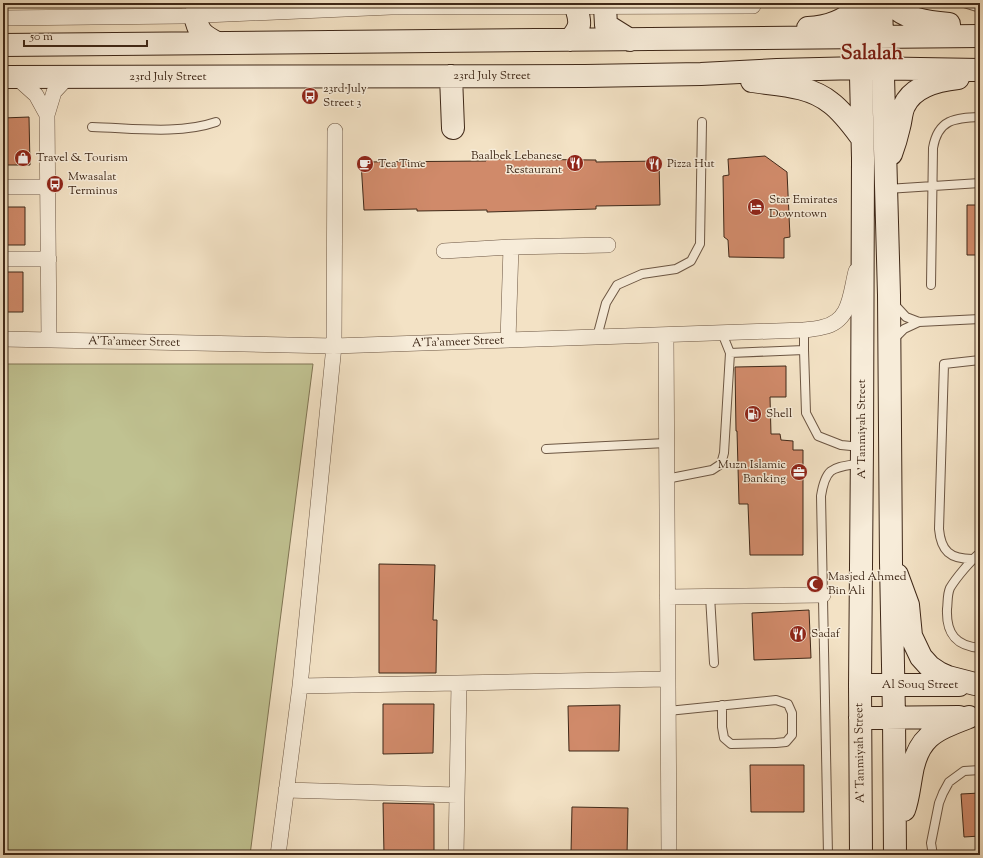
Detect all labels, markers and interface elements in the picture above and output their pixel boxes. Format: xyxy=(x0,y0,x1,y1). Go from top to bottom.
scale bar xyxy=(24,22,147,48)
text: 50 m xyxy=(29,28,53,46)
district label: Salalah xyxy=(841,40,903,69)
street label: 23rd July Street xyxy=(453,67,531,85)
street label: 23rd July Street xyxy=(129,68,207,86)
place label: 23rd July Street 3 xyxy=(323,80,367,112)
bus stop icon: 23rd July Street 3 xyxy=(300,86,320,106)
place label: Baalbek Lebanese Restaurant xyxy=(471,147,562,179)
shop icon: Travel & Tourism xyxy=(13,148,33,168)
place label: Travel & Tourism xyxy=(36,149,128,167)
restaurant icon: Baalbek Lebanese Restaurant xyxy=(565,153,585,173)
cafe icon: Tea Time xyxy=(355,154,375,174)
restaurant icon: Pizza Hut xyxy=(644,154,664,174)
place label: Tea Time xyxy=(378,155,426,173)
place label: Pizza Hut xyxy=(667,155,715,173)
place label: Mwasalat Terminus xyxy=(68,168,118,200)
bus stop icon: Mwasalat Terminus xyxy=(45,174,65,194)
place label: Star Emirates Downtown xyxy=(769,191,838,223)
hotel icon: Star Emirates Downtown xyxy=(746,197,766,217)
street label: A'Ta'ameer Street xyxy=(412,331,504,353)
street label: A'Ta'ameer Street xyxy=(88,332,180,352)
street label: A' Tanmiyah Street xyxy=(853,379,871,479)
fuel station icon: Shell xyxy=(743,404,763,424)
place label: Shell xyxy=(766,405,793,423)
place label: Muzn Islamic Banking xyxy=(718,456,787,488)
office icon: Muzn Islamic Banking xyxy=(789,462,809,482)
place label: Masjed Ahmed Bin Ali xyxy=(828,568,907,600)
mosque icon: Masjed Ahmed Bin Ali xyxy=(805,574,825,594)
restaurant icon: Sadaf xyxy=(788,624,808,644)
place label: Sadaf xyxy=(811,625,841,643)
street label: Al Souq Street xyxy=(882,676,958,694)
street label: A' Tanmiyah Street xyxy=(850,703,870,803)

